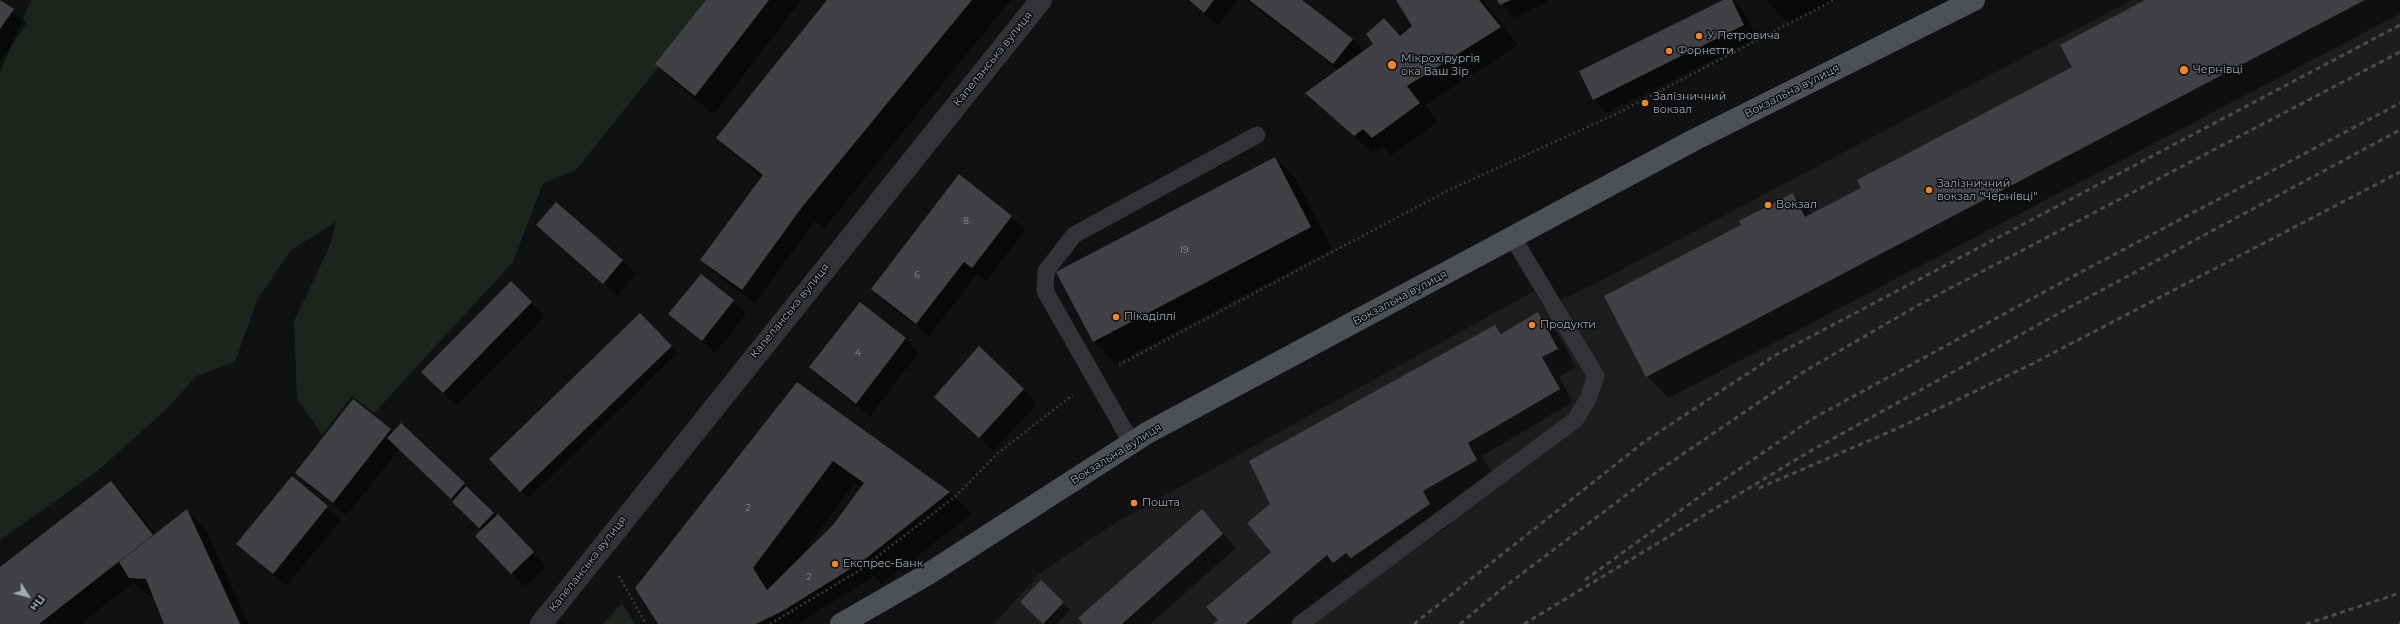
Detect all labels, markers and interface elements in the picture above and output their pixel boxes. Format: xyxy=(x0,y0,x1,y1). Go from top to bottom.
street label: Капеланська вулиця xyxy=(951,9,1035,109)
place label: У Петровича xyxy=(1707,29,1780,43)
marker: У Петровича xyxy=(1694,31,1704,41)
place label: Форнетти xyxy=(1677,44,1734,58)
marker: Форнетти xyxy=(1664,46,1674,56)
place label: Мікрохірургія ока Ваш Зір xyxy=(1401,52,1480,78)
marker: Мікрохірургія ока Ваш Зір xyxy=(1386,59,1398,71)
street label: Вокзальна вулиця xyxy=(1742,61,1842,121)
place label: Чернівці xyxy=(2193,63,2243,77)
marker: Чернівці xyxy=(2178,64,2190,76)
place label: Залізничний вокзал xyxy=(1653,90,1726,116)
marker: Залізничний вокзал xyxy=(1640,98,1650,108)
place label: Залізничний вокзал "Чернівці" xyxy=(1937,177,2037,203)
marker: Залізничний вокзал "Чернівці" xyxy=(1924,185,1934,195)
place label: Вокзал xyxy=(1776,198,1817,212)
marker: Вокзал xyxy=(1763,200,1773,210)
house number: 8 xyxy=(963,216,969,226)
house number: 19 xyxy=(1180,245,1188,255)
street label: Капеланська вулиця xyxy=(748,261,832,361)
street label: Вокзальна вулиця xyxy=(1351,268,1449,328)
house number: 6 xyxy=(914,270,920,280)
place label: Пікаділлі xyxy=(1124,310,1176,324)
marker: Пікаділлі xyxy=(1111,312,1121,322)
place label: Продукти xyxy=(1540,318,1596,332)
marker: Продукти xyxy=(1527,320,1537,330)
house number: 4 xyxy=(855,348,861,358)
street label: Вокзальна вулиця xyxy=(1068,421,1164,487)
place label: Пошта xyxy=(1142,496,1180,510)
marker: Пошта xyxy=(1129,498,1139,508)
house number: 2 xyxy=(745,503,751,513)
street label: Капеланська вулиця xyxy=(546,513,630,615)
place label: Eкспрес-Банк xyxy=(843,557,923,571)
marker: Eкспрес-Банк xyxy=(830,559,840,569)
house number: 2 xyxy=(806,572,812,582)
north arrow xyxy=(8,576,48,616)
text: Пн xyxy=(27,592,48,614)

